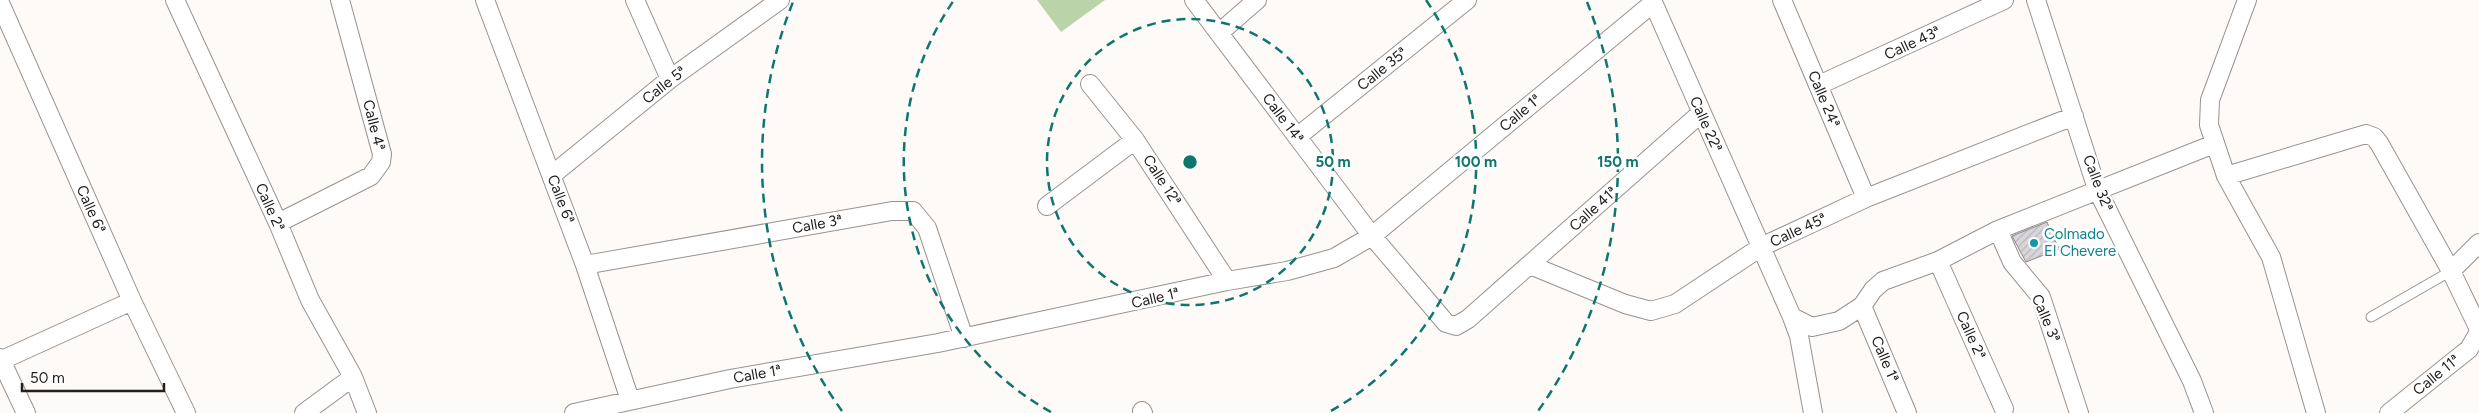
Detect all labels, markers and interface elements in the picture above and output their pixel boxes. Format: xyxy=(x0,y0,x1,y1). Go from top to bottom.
street label: Calle 43ª xyxy=(1881,22,1943,64)
street label: Calle 35ª xyxy=(1354,44,1411,94)
street label: Calle 5ª xyxy=(639,62,689,108)
street label: Calle 24ª xyxy=(1804,68,1844,130)
street label: Calle 14ª xyxy=(1259,90,1307,146)
street label: Calle 1ª xyxy=(1496,91,1544,135)
street label: Calle 22ª xyxy=(1686,94,1726,154)
street label: Calle 4ª xyxy=(359,98,389,152)
street label: Calle 12ª xyxy=(1139,151,1185,209)
street label: Calle 32ª xyxy=(2079,152,2117,214)
centre of rings xyxy=(1181,153,1199,171)
text: 50 m xyxy=(1315,153,1351,171)
text: 100 m xyxy=(1455,153,1497,171)
text: 150 m xyxy=(1597,153,1639,171)
street label: Calle 6ª xyxy=(544,172,578,226)
street label: Calle 2ª xyxy=(252,180,288,234)
street label: Calle 6ª xyxy=(73,182,109,236)
street label: Calle 41ª xyxy=(1566,183,1620,235)
street label: Calle 45ª xyxy=(1767,209,1829,251)
street label: Calle 3ª xyxy=(791,211,843,237)
place label: Colmado El Chevere xyxy=(2044,225,2116,260)
marker: Colmado El Chevere xyxy=(2028,237,2040,249)
street label: Calle 1ª xyxy=(1130,284,1180,312)
street label: Calle 3ª xyxy=(2028,291,2064,345)
street label: Calle 2ª xyxy=(1953,308,1989,362)
street label: Calle 1ª xyxy=(1867,333,1903,385)
street label: Calle 11ª xyxy=(2409,351,2463,399)
scale bar xyxy=(22,360,165,392)
street label: Calle 1ª xyxy=(732,361,782,387)
text: 50 m xyxy=(30,369,65,387)

